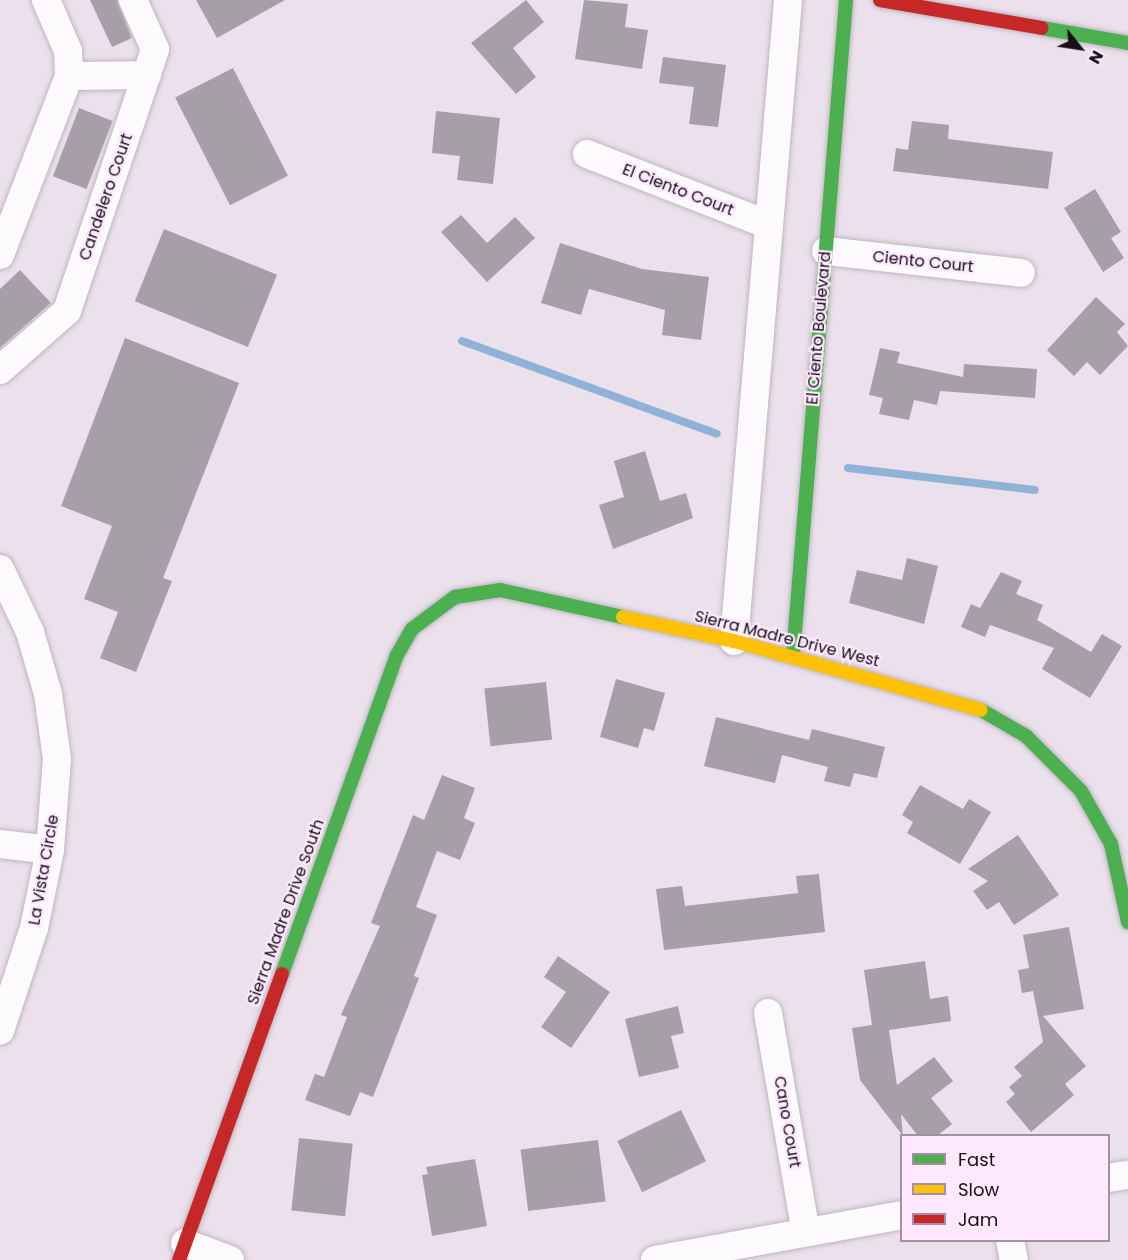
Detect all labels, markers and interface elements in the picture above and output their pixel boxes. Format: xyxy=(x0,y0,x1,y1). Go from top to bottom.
north arrow xyxy=(1050,18,1110,78)
text: N xyxy=(1083,46,1109,68)
street label: Candelero Court xyxy=(75,131,137,263)
street label: El Ciento Court xyxy=(620,160,736,220)
street label: Ciento Court xyxy=(872,247,974,277)
street label: El Ciento Boulevard xyxy=(803,250,835,406)
street label: Sierra Madre Drive West xyxy=(693,607,881,671)
street label: La Vista Circle xyxy=(25,813,63,927)
street label: Sierra Madre Drive South xyxy=(243,817,329,1007)
street label: Cano Court xyxy=(770,1075,804,1169)
legend xyxy=(900,1134,1110,1242)
text: Fast xyxy=(958,1147,995,1172)
text: Slow xyxy=(958,1177,999,1202)
text: Jam xyxy=(958,1207,998,1232)

